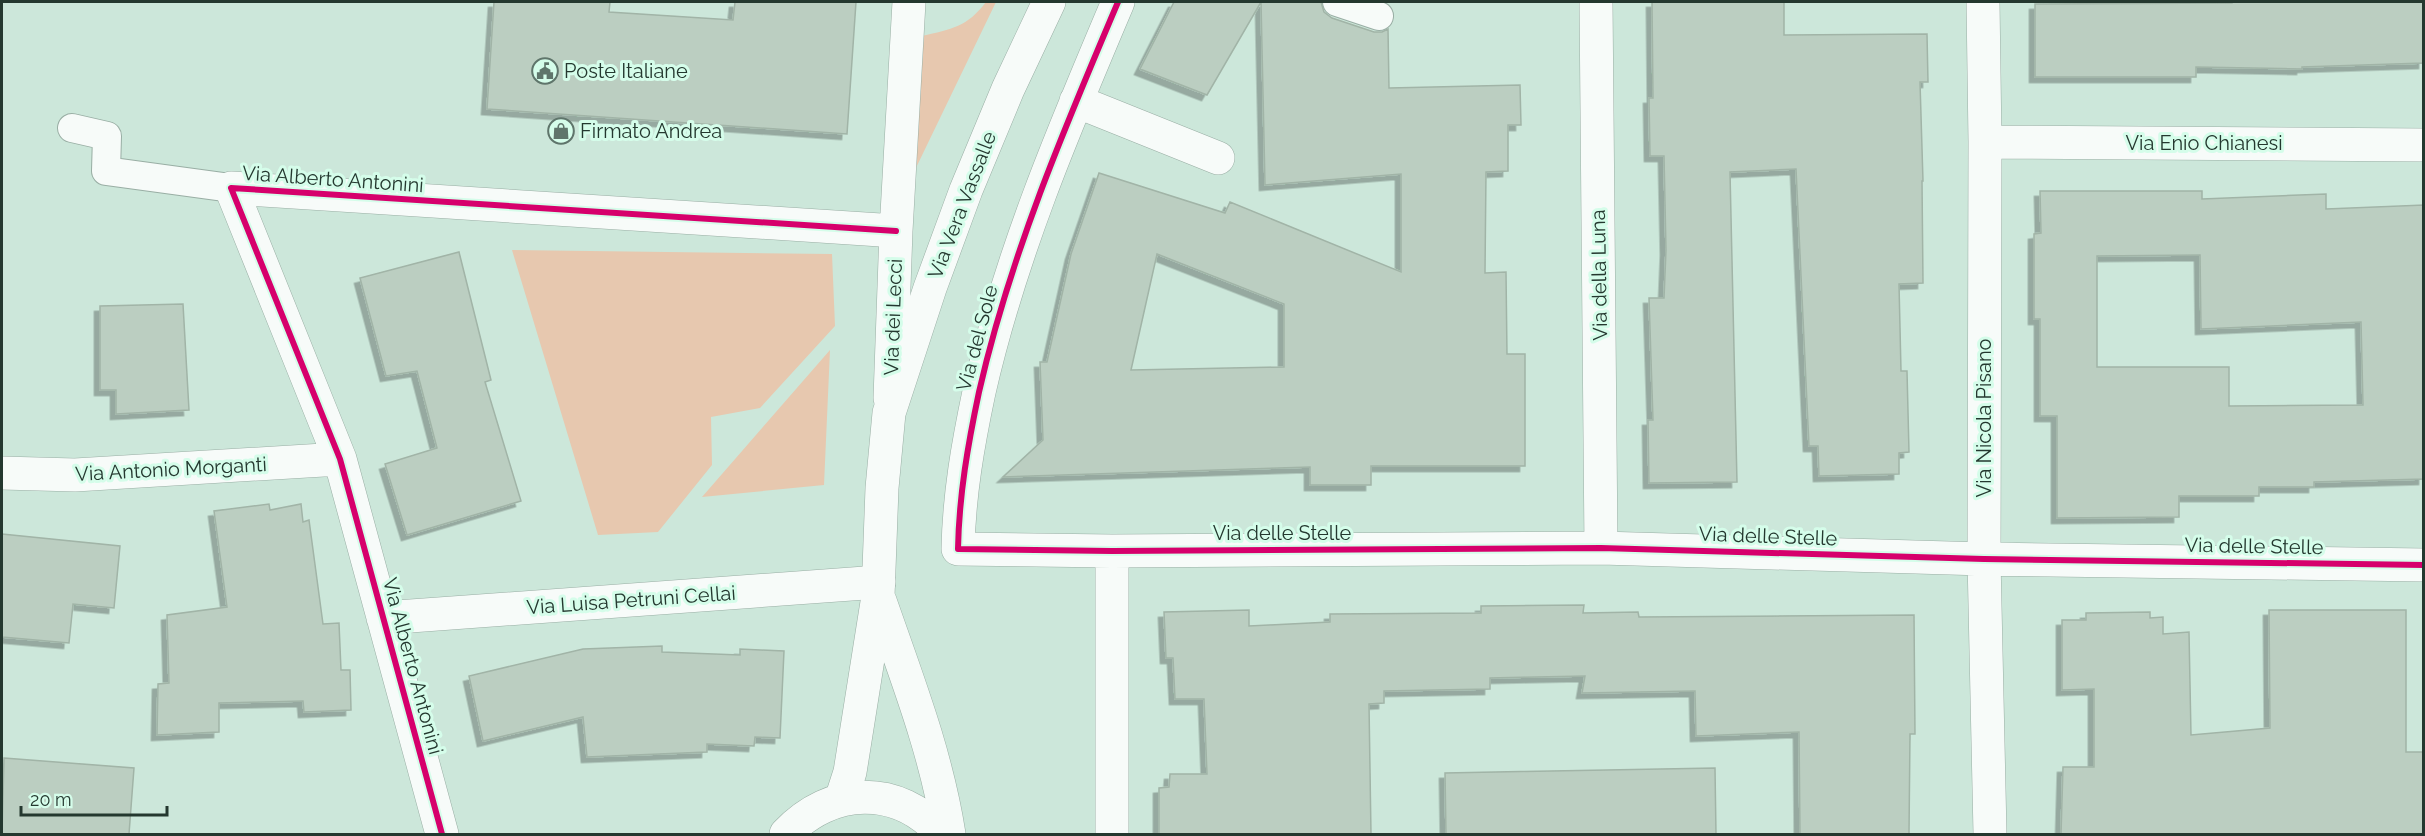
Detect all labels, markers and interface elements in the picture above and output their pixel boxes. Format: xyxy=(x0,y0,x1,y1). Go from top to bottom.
public building icon: Poste Italiane xyxy=(530,56,560,86)
place label: Poste Italiane xyxy=(564,59,688,83)
shop icon: Firmato Andrea xyxy=(546,116,576,146)
place label: Firmato Andrea xyxy=(580,119,722,143)
street label: Via Vera Vassalle xyxy=(923,128,1001,282)
street label: Via Enio Chianesi xyxy=(2125,131,2283,155)
street label: Via Alberto Antonini xyxy=(241,161,425,197)
street label: Via della Luna xyxy=(1586,209,1612,341)
street label: Via dei Lecci xyxy=(879,258,907,376)
street label: Via del Sole xyxy=(951,282,1003,394)
street label: Via Nicola Pisano xyxy=(1972,338,1996,497)
street label: Via Antonio Morganti xyxy=(75,452,267,486)
street label: Via delle Stelle xyxy=(1213,521,1352,545)
street label: Via delle Stelle xyxy=(1698,522,1838,550)
street label: Via delle Stelle xyxy=(2184,533,2324,559)
street label: Via Alberto Antonini xyxy=(378,575,448,757)
street label: Via Luisa Petruni Cellai xyxy=(526,581,736,619)
scale bar xyxy=(21,779,166,817)
text: 20 m xyxy=(30,789,72,810)

